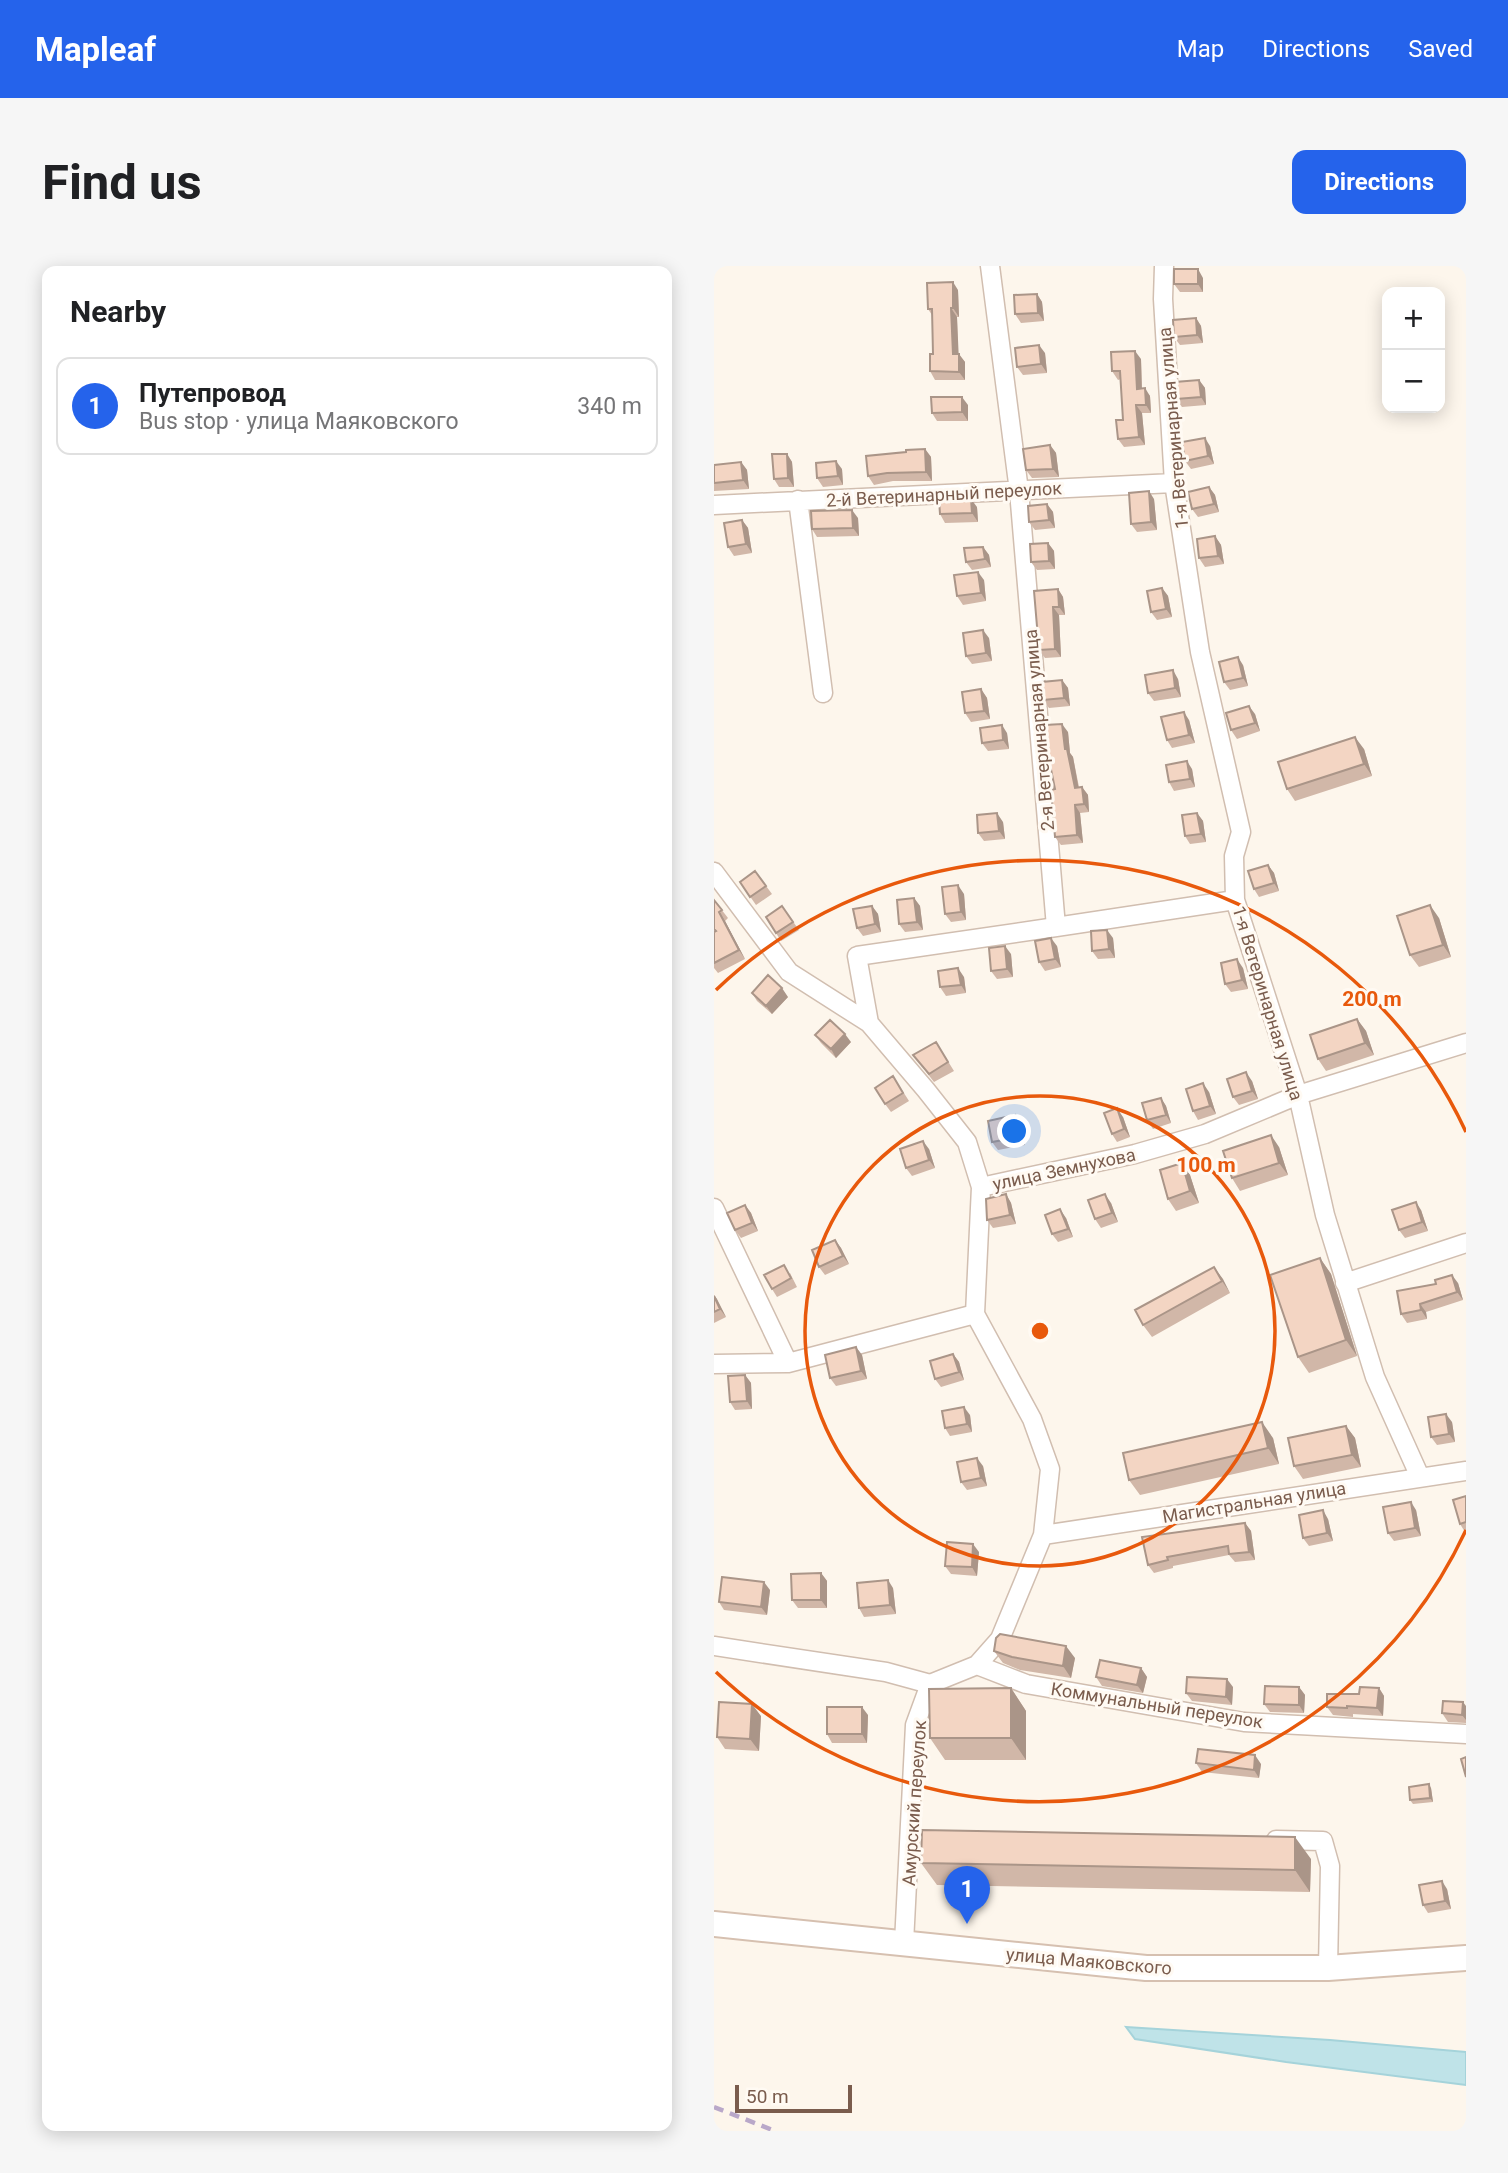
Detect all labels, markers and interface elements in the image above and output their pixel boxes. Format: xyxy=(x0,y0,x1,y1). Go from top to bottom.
text: Mapleaf xyxy=(35,30,156,69)
text: Map xyxy=(1177,35,1224,63)
text: Directions xyxy=(1262,35,1370,63)
text: Saved xyxy=(1408,35,1473,63)
button: Directions xyxy=(1292,150,1466,214)
text: Find us xyxy=(42,154,202,211)
map controls xyxy=(1382,287,1445,413)
button: + xyxy=(1382,287,1445,350)
text: Nearby xyxy=(70,294,166,329)
street label: 1-я Ветеринарная улица xyxy=(1154,326,1192,530)
button: − xyxy=(1382,350,1445,413)
text: Путепровод xyxy=(139,378,286,408)
text: 1 xyxy=(88,393,102,420)
text: 340 m xyxy=(577,393,642,420)
text: Bus stop · улица Маяковского xyxy=(139,408,459,435)
street label: 2-й Ветеринарный переулок xyxy=(826,477,1063,511)
street label: 2-я Ветеринарная улица xyxy=(1020,628,1058,832)
street label: 1-я Ветеринарная улица xyxy=(1228,903,1308,1103)
text: 200 m xyxy=(1342,987,1402,1011)
your location xyxy=(997,1114,1031,1148)
street label: улица Земнухова xyxy=(991,1144,1137,1194)
text: 100 m xyxy=(1176,1153,1236,1177)
centre of rings xyxy=(1028,1319,1052,1343)
street label: Магистральная улица xyxy=(1161,1477,1347,1527)
street label: Коммунальный переулок xyxy=(1049,1678,1265,1732)
street label: Амурский переулок xyxy=(898,1719,930,1887)
pin: 1 xyxy=(944,1866,990,1924)
street label: улица Маяковского xyxy=(1005,1943,1173,1979)
scale bar xyxy=(735,2082,852,2114)
text: 50 m xyxy=(746,2085,789,2108)

